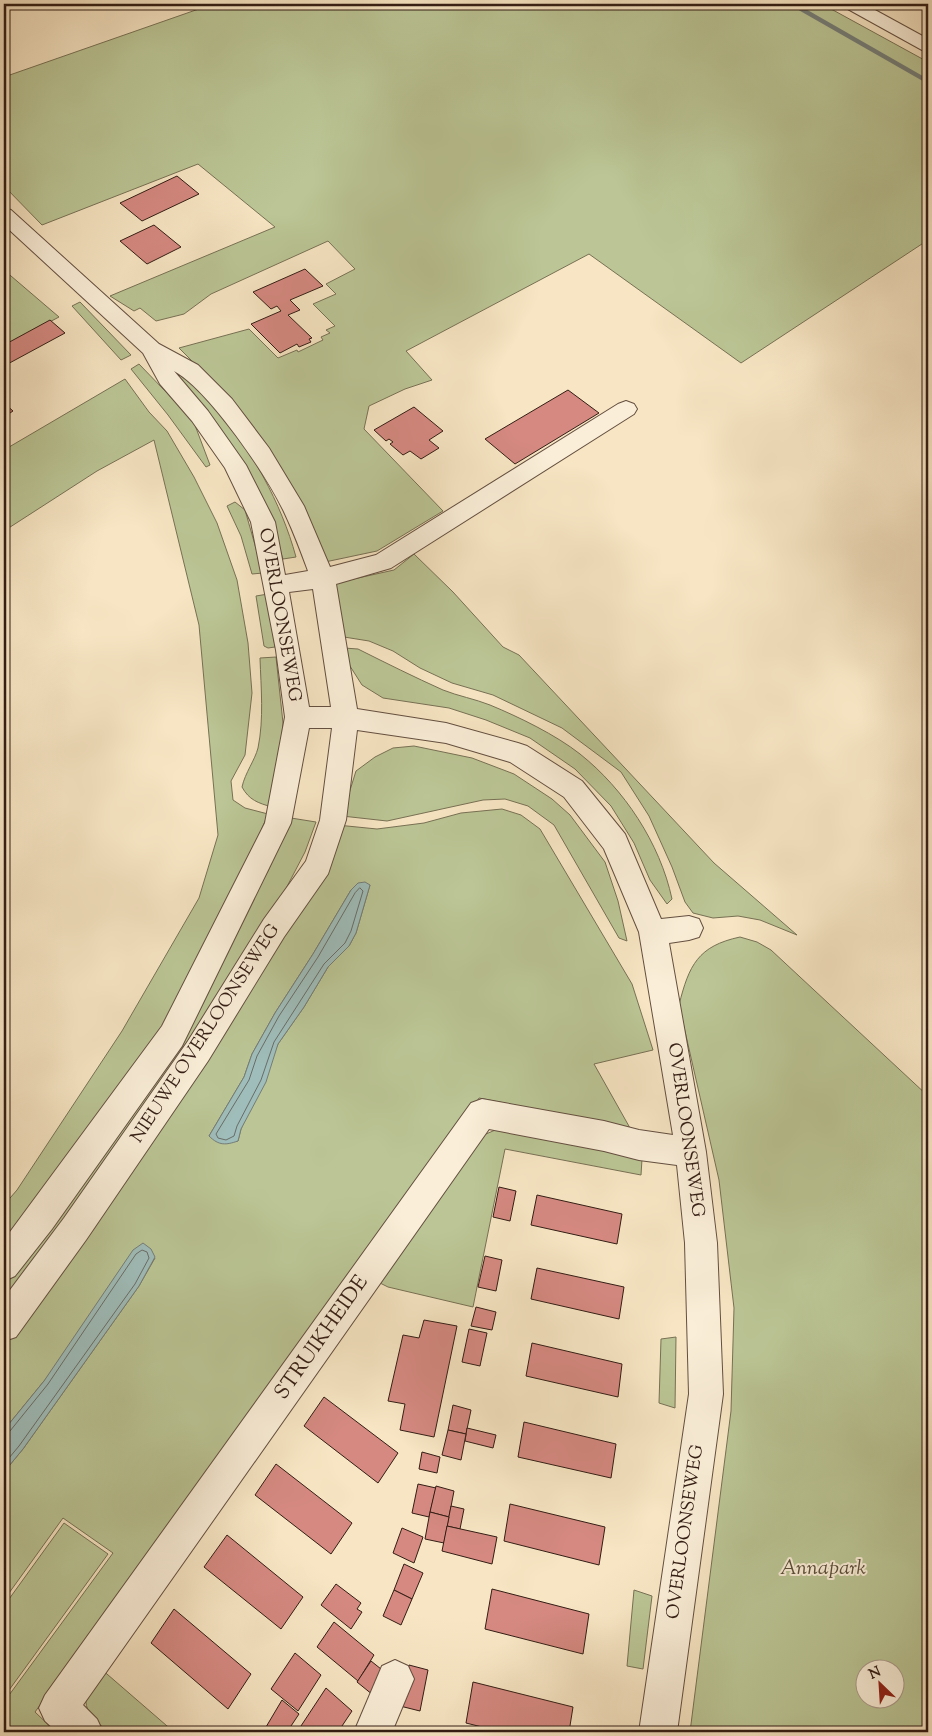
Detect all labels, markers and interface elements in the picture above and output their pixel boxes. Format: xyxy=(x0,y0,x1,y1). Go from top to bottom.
street label: OVERLOONSEWEG xyxy=(251,526,307,704)
street label: NIEUWE OVERLOONSEWEG xyxy=(125,919,287,1149)
street label: OVERLOONSEWEG xyxy=(660,1041,710,1219)
street label: STRUIKHEIDE xyxy=(268,1269,376,1406)
street label: OVERLOONSEWEG xyxy=(661,1443,711,1621)
park label: Annapark xyxy=(780,1554,867,1584)
north arrow xyxy=(854,1658,904,1708)
text: N xyxy=(866,1663,885,1685)

